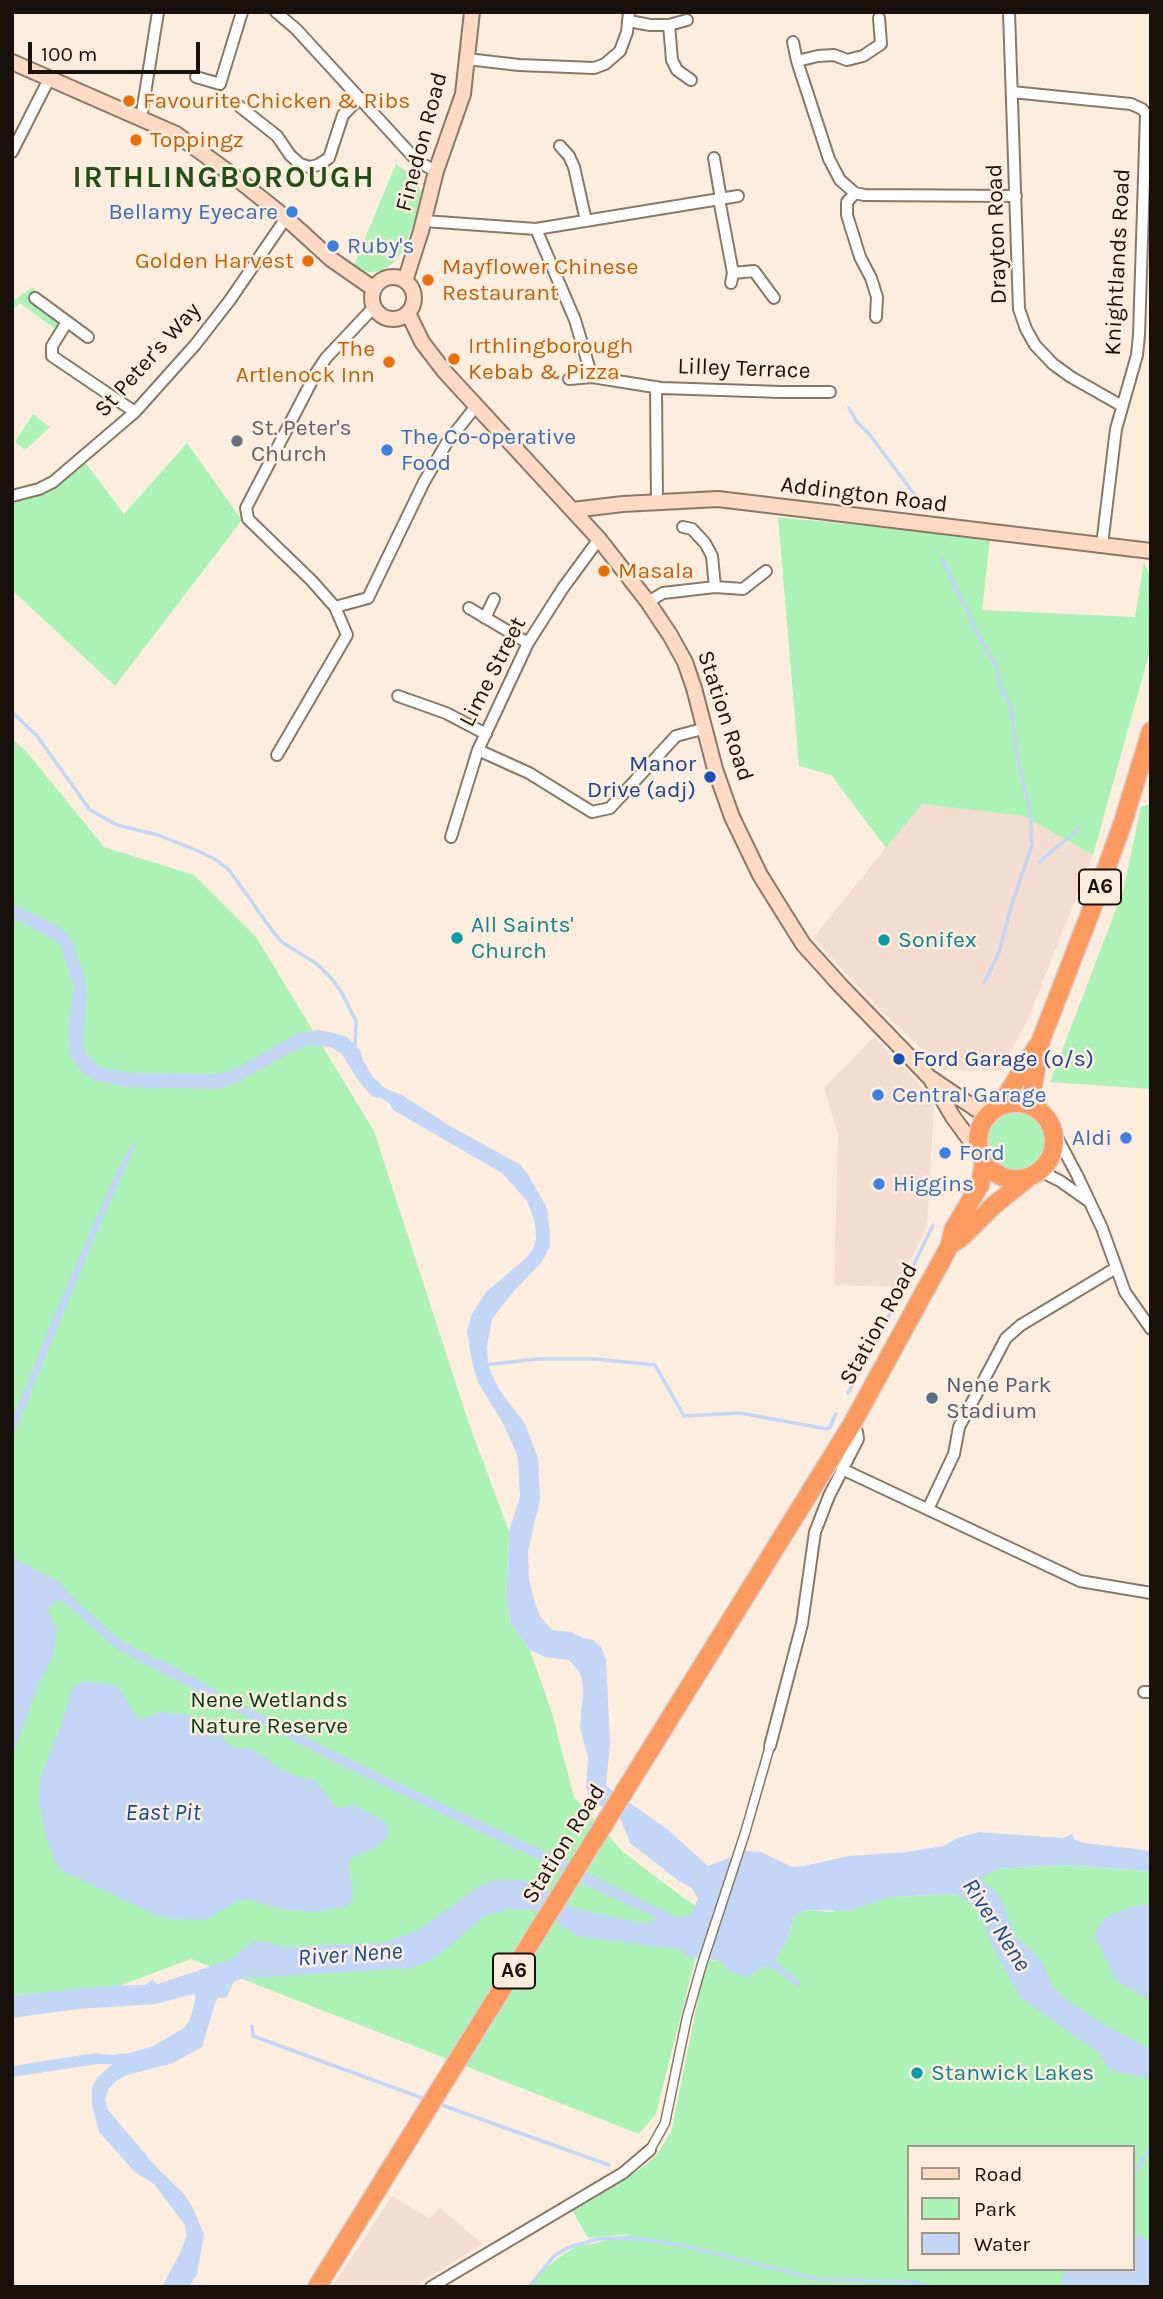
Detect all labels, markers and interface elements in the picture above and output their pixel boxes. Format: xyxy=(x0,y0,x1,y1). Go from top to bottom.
scale bar xyxy=(32,28,203,72)
text: 100 m xyxy=(41,42,98,66)
street label: Finedon Road xyxy=(390,69,454,215)
place label: Favourite Chicken & Ribs xyxy=(143,87,410,115)
marker: Favourite Chicken & Ribs xyxy=(121,93,137,109)
place label: Toppingz xyxy=(150,126,244,154)
marker: Toppingz xyxy=(128,132,144,148)
district label: IRTHLINGBOROUGH xyxy=(74,160,374,196)
street label: Drayton Road xyxy=(981,163,1013,305)
street label: Knightlands Road xyxy=(1099,168,1137,356)
place label: Bellamy Eyecare xyxy=(109,198,278,226)
marker: Bellamy Eyecare xyxy=(284,204,300,220)
place label: Ruby's xyxy=(347,232,415,260)
marker: Ruby's xyxy=(325,238,341,254)
place label: Golden Harvest xyxy=(135,247,294,275)
marker: Golden Harvest xyxy=(300,253,316,269)
place label: Mayflower Chinese Restaurant xyxy=(442,253,638,307)
marker: Mayflower Chinese Restaurant xyxy=(420,272,436,288)
street label: St Peter's Way xyxy=(89,297,207,423)
place label: Irthlingborough Kebab & Pizza xyxy=(468,332,633,386)
place label: The Artlenock Inn xyxy=(236,335,375,389)
marker: Irthlingborough Kebab & Pizza xyxy=(446,351,462,367)
street label: Lilley Terrace xyxy=(677,353,811,385)
marker: The Artlenock Inn xyxy=(381,354,397,370)
place label: St. Peter's Church xyxy=(251,414,352,468)
place label: The Co-operative Food xyxy=(401,423,576,477)
marker: St. Peter's Church xyxy=(229,433,245,449)
marker: The Co-operative Food xyxy=(379,442,395,458)
street label: Addington Road xyxy=(779,471,949,519)
place label: Masala xyxy=(618,557,694,585)
marker: Masala xyxy=(596,563,612,579)
street label: Lime Street xyxy=(454,612,532,732)
street label: Station Road xyxy=(691,647,759,785)
place label: Manor Drive (adj) xyxy=(587,750,696,804)
marker: Manor Drive (adj) xyxy=(702,769,718,785)
road number: A6 xyxy=(1079,870,1121,904)
place label: All Saints' Church xyxy=(471,911,574,965)
place label: Sonifex xyxy=(898,926,977,954)
marker: All Saints' Church xyxy=(449,930,465,946)
marker: Sonifex xyxy=(876,932,892,948)
place label: Ford Garage (o/s) xyxy=(913,1045,1094,1073)
marker: Ford Garage (o/s) xyxy=(891,1051,907,1067)
place label: Central Garage xyxy=(892,1081,1047,1109)
marker: Central Garage xyxy=(870,1087,886,1103)
place label: Aldi xyxy=(1072,1124,1112,1152)
marker: Aldi xyxy=(1118,1130,1134,1146)
place label: Ford xyxy=(959,1139,1005,1167)
marker: Ford xyxy=(937,1145,953,1161)
place label: Higgins xyxy=(893,1170,974,1198)
marker: Higgins xyxy=(871,1176,887,1192)
street label: Station Road xyxy=(834,1258,924,1390)
place label: Nene Park Stadium xyxy=(946,1371,1051,1425)
marker: Nene Park Stadium xyxy=(924,1390,940,1406)
park label: Nene Wetlands Nature Reserve xyxy=(190,1686,348,1740)
street label: Station Road xyxy=(516,1779,612,1909)
water label: East Pit xyxy=(125,1799,201,1827)
water label: River Nene xyxy=(955,1873,1037,1977)
water label: River Nene xyxy=(297,1937,403,1973)
road number: A6 xyxy=(493,1954,535,1988)
place label: Stanwick Lakes xyxy=(931,2059,1094,2087)
marker: Stanwick Lakes xyxy=(909,2065,925,2081)
legend xyxy=(908,2145,1135,2271)
text: Road xyxy=(974,2162,1022,2186)
text: Park xyxy=(974,2197,1017,2221)
text: Water xyxy=(974,2232,1030,2256)

